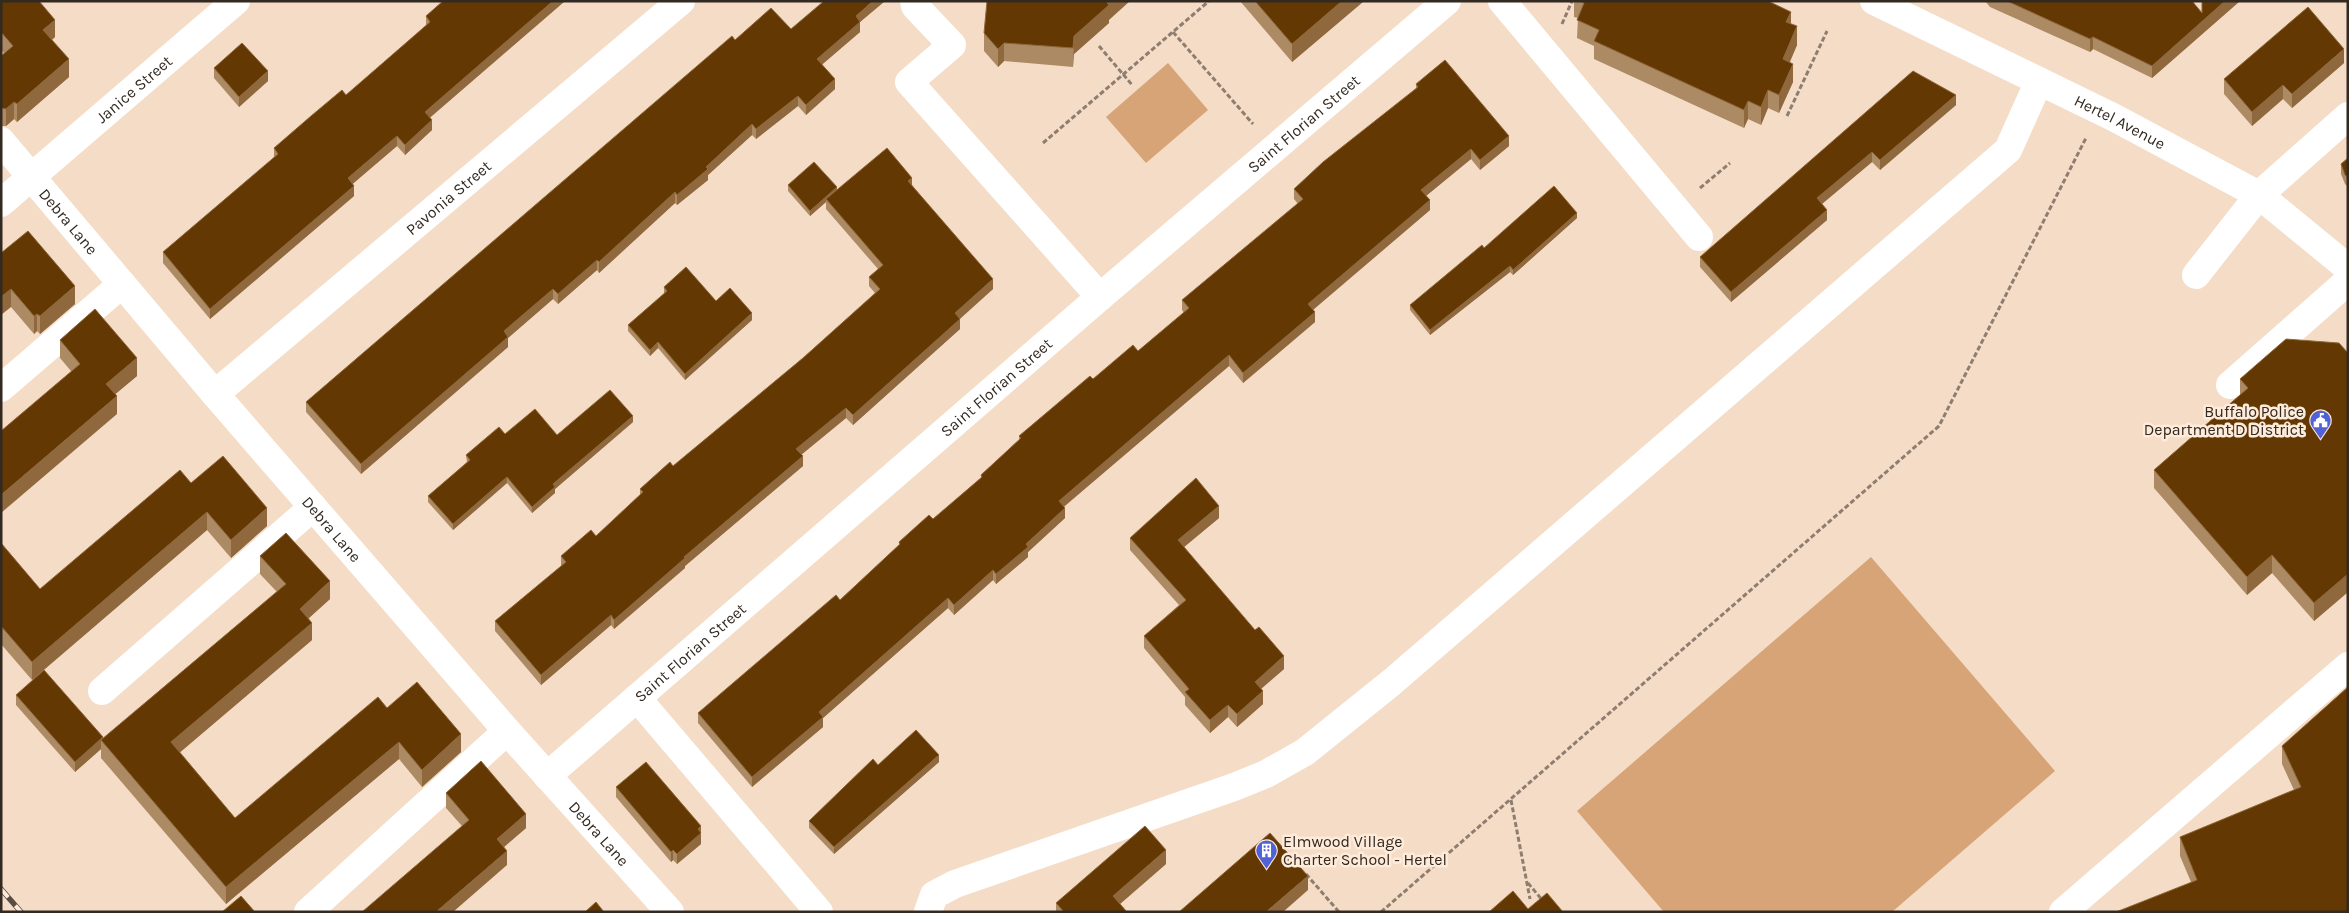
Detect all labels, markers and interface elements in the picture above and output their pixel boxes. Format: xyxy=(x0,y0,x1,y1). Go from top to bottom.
street label: Janice Street xyxy=(92,51,176,127)
street label: Saint Florian Street xyxy=(1244,71,1364,177)
street label: Hertel Avenue xyxy=(2071,91,2169,153)
street label: Pavonia Street xyxy=(402,156,495,239)
street label: Debra Lane xyxy=(35,184,102,258)
street label: Saint Florian Street xyxy=(937,334,1056,441)
place label: Buffalo Police Department D District xyxy=(2144,402,2304,439)
public building icon: Buffalo Police Department D District xyxy=(2308,408,2332,439)
street label: Debra Lane xyxy=(298,493,365,566)
street label: Saint Florian Street xyxy=(631,599,750,706)
street label: Debra Lane xyxy=(565,797,633,870)
place label: Elmwood Village Charter School - Hertel xyxy=(1283,832,1447,869)
building icon: Elmwood Village Charter School - Hertel xyxy=(1255,838,1279,869)

